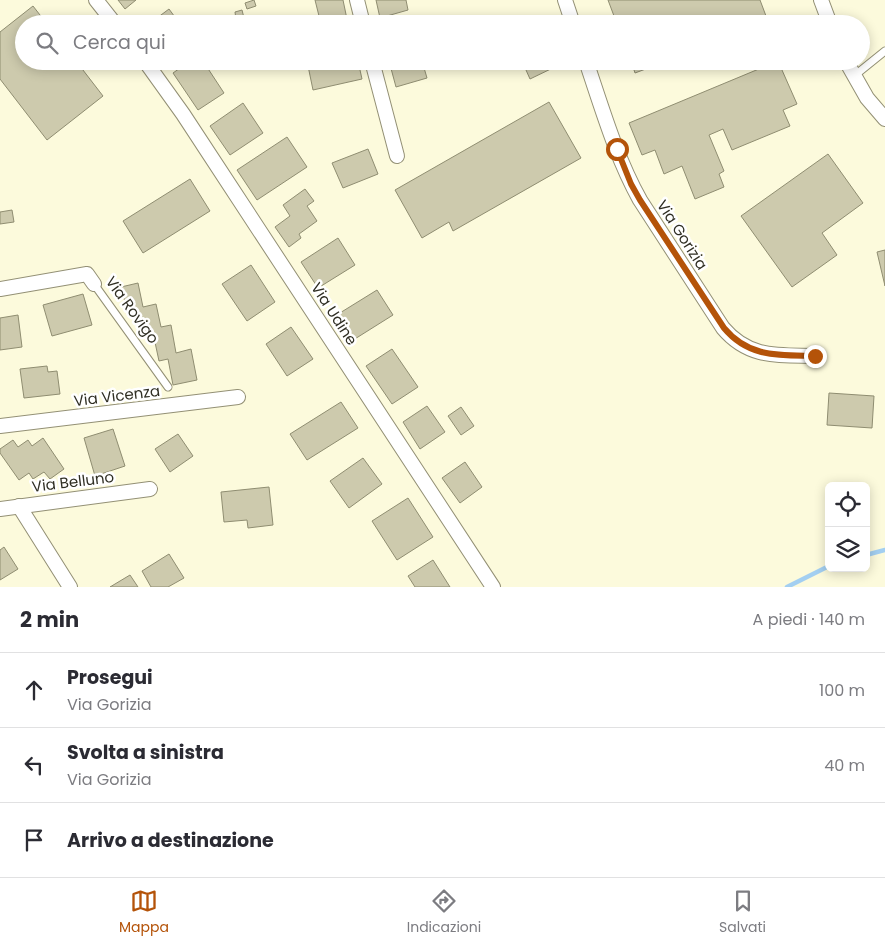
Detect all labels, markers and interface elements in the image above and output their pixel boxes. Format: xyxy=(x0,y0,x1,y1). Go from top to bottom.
search box xyxy=(15,15,870,70)
icon: search xyxy=(33,29,61,57)
text: Cerca qui xyxy=(73,29,166,56)
route start xyxy=(606,138,629,161)
street label: Via Gorizia xyxy=(652,196,713,274)
street label: Via Rovigo xyxy=(101,272,164,348)
street label: Via Udine xyxy=(306,278,363,349)
route end xyxy=(804,345,827,368)
street label: Via Vicenza xyxy=(73,380,161,411)
street label: Via Belluno xyxy=(31,466,115,497)
map controls xyxy=(825,482,870,572)
button: locate xyxy=(825,482,870,527)
button: layers xyxy=(825,527,870,572)
text: 2 min xyxy=(20,605,79,634)
text: A piedi · 140 m xyxy=(753,608,865,631)
text: Prosegui xyxy=(67,664,153,691)
icon: ahead xyxy=(20,676,48,704)
text: 100 m xyxy=(819,679,865,702)
text: Via Gorizia xyxy=(67,693,151,716)
text: Svolta a sinistra xyxy=(67,739,224,766)
icon: left xyxy=(20,751,48,779)
text: 40 m xyxy=(824,754,865,777)
text: Via Gorizia xyxy=(67,768,151,791)
icon: arrive xyxy=(20,826,48,854)
text: Arrivo a destinazione xyxy=(67,827,274,854)
tab: Mappa xyxy=(119,887,169,938)
tab: Indicazioni xyxy=(407,887,481,938)
tab: Salvati xyxy=(719,887,766,938)

